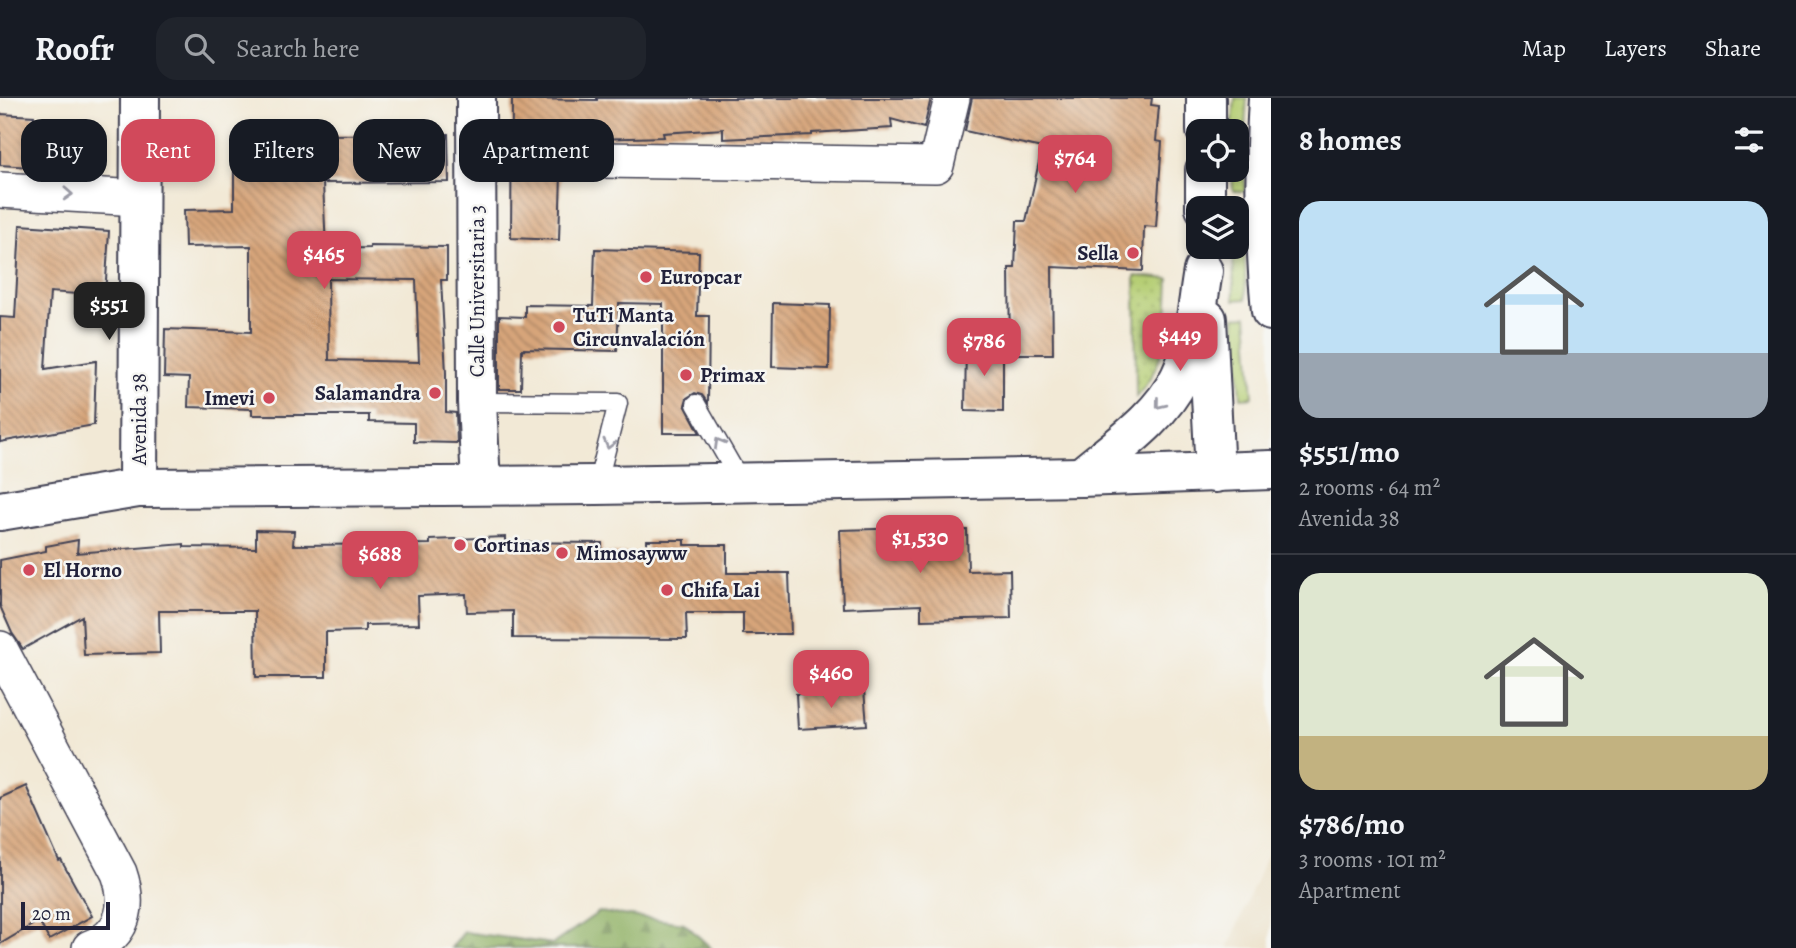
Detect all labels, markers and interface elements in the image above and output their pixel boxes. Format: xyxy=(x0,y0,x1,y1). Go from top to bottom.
search box xyxy=(156,17,646,80)
text: Roofr xyxy=(35,26,114,71)
icon: search xyxy=(180,29,218,67)
text: Search here xyxy=(236,31,360,66)
text: Map xyxy=(1522,32,1566,64)
text: Layers xyxy=(1604,32,1667,64)
text: Share xyxy=(1705,32,1761,64)
chip: Buy xyxy=(21,119,107,182)
chip: Rent xyxy=(121,119,215,182)
chip: Filters xyxy=(229,119,339,182)
chip: New xyxy=(353,119,445,182)
chip: Apartment xyxy=(459,119,614,182)
map controls xyxy=(1186,119,1249,259)
button: locate xyxy=(1186,119,1249,182)
text: 8 homes xyxy=(1299,120,1402,160)
icon: filters xyxy=(1730,121,1768,159)
pin: $764 xyxy=(1034,136,1116,195)
text: $764 xyxy=(1054,142,1096,173)
one-way arrow xyxy=(63,186,74,201)
button: layers xyxy=(1186,196,1249,259)
street label: Calle Universitaria 3 xyxy=(463,205,491,377)
pin: $465 xyxy=(283,232,365,291)
text: $465 xyxy=(303,238,345,269)
place label: Sella xyxy=(1077,239,1120,267)
marker: Sella xyxy=(1125,245,1141,261)
icon: home xyxy=(1471,247,1597,373)
place label: Europcar xyxy=(660,263,742,291)
marker: Europcar xyxy=(638,269,654,285)
pin: $551 xyxy=(68,282,150,342)
text: $551 xyxy=(90,289,128,320)
place label: TuTi Manta Circunvalación xyxy=(573,301,705,353)
pin: $449 xyxy=(1139,314,1221,373)
pin: $786 xyxy=(943,318,1025,378)
marker: TuTi Manta Circunvalación xyxy=(551,319,567,335)
text: $449 xyxy=(1159,320,1202,351)
text: $786 xyxy=(963,325,1005,356)
place label: Primax xyxy=(700,361,766,389)
marker: Primax xyxy=(678,367,694,383)
street label: Avenida 38 xyxy=(125,373,153,466)
place label: Salamandra xyxy=(315,379,422,407)
place label: Imevi xyxy=(204,384,255,412)
marker: Salamandra xyxy=(427,385,443,401)
marker: Imevi xyxy=(261,390,277,406)
one-way arrow xyxy=(1156,397,1169,409)
text: $551/mo xyxy=(1299,432,1400,472)
one-way arrow xyxy=(602,438,617,450)
one-way arrow xyxy=(714,438,727,450)
text: 2 rooms · 64 m² xyxy=(1299,472,1440,503)
text: Avenida 38 xyxy=(1299,503,1400,534)
pin: $1,530 xyxy=(863,516,977,575)
text: $1,530 xyxy=(892,522,948,553)
place label: Cortinas xyxy=(474,531,550,559)
pin: $688 xyxy=(339,532,421,591)
marker: Cortinas xyxy=(452,537,468,553)
text: $688 xyxy=(358,538,402,569)
place label: Mimosayww xyxy=(576,539,688,567)
marker: Mimosayww xyxy=(554,545,570,561)
place label: El Horno xyxy=(43,556,122,584)
marker: El Horno xyxy=(21,562,37,578)
place label: Chifa Lai xyxy=(681,576,760,604)
marker: Chifa Lai xyxy=(659,582,675,598)
icon: home xyxy=(1471,619,1597,745)
pin: $460 xyxy=(790,650,872,710)
text: $460 xyxy=(809,657,853,688)
text: $786/mo xyxy=(1299,804,1405,844)
text: 3 rooms · 101 m² xyxy=(1299,844,1446,875)
text: Apartment xyxy=(1299,875,1401,906)
scale bar xyxy=(21,899,110,931)
text: 20 m xyxy=(32,901,71,927)

